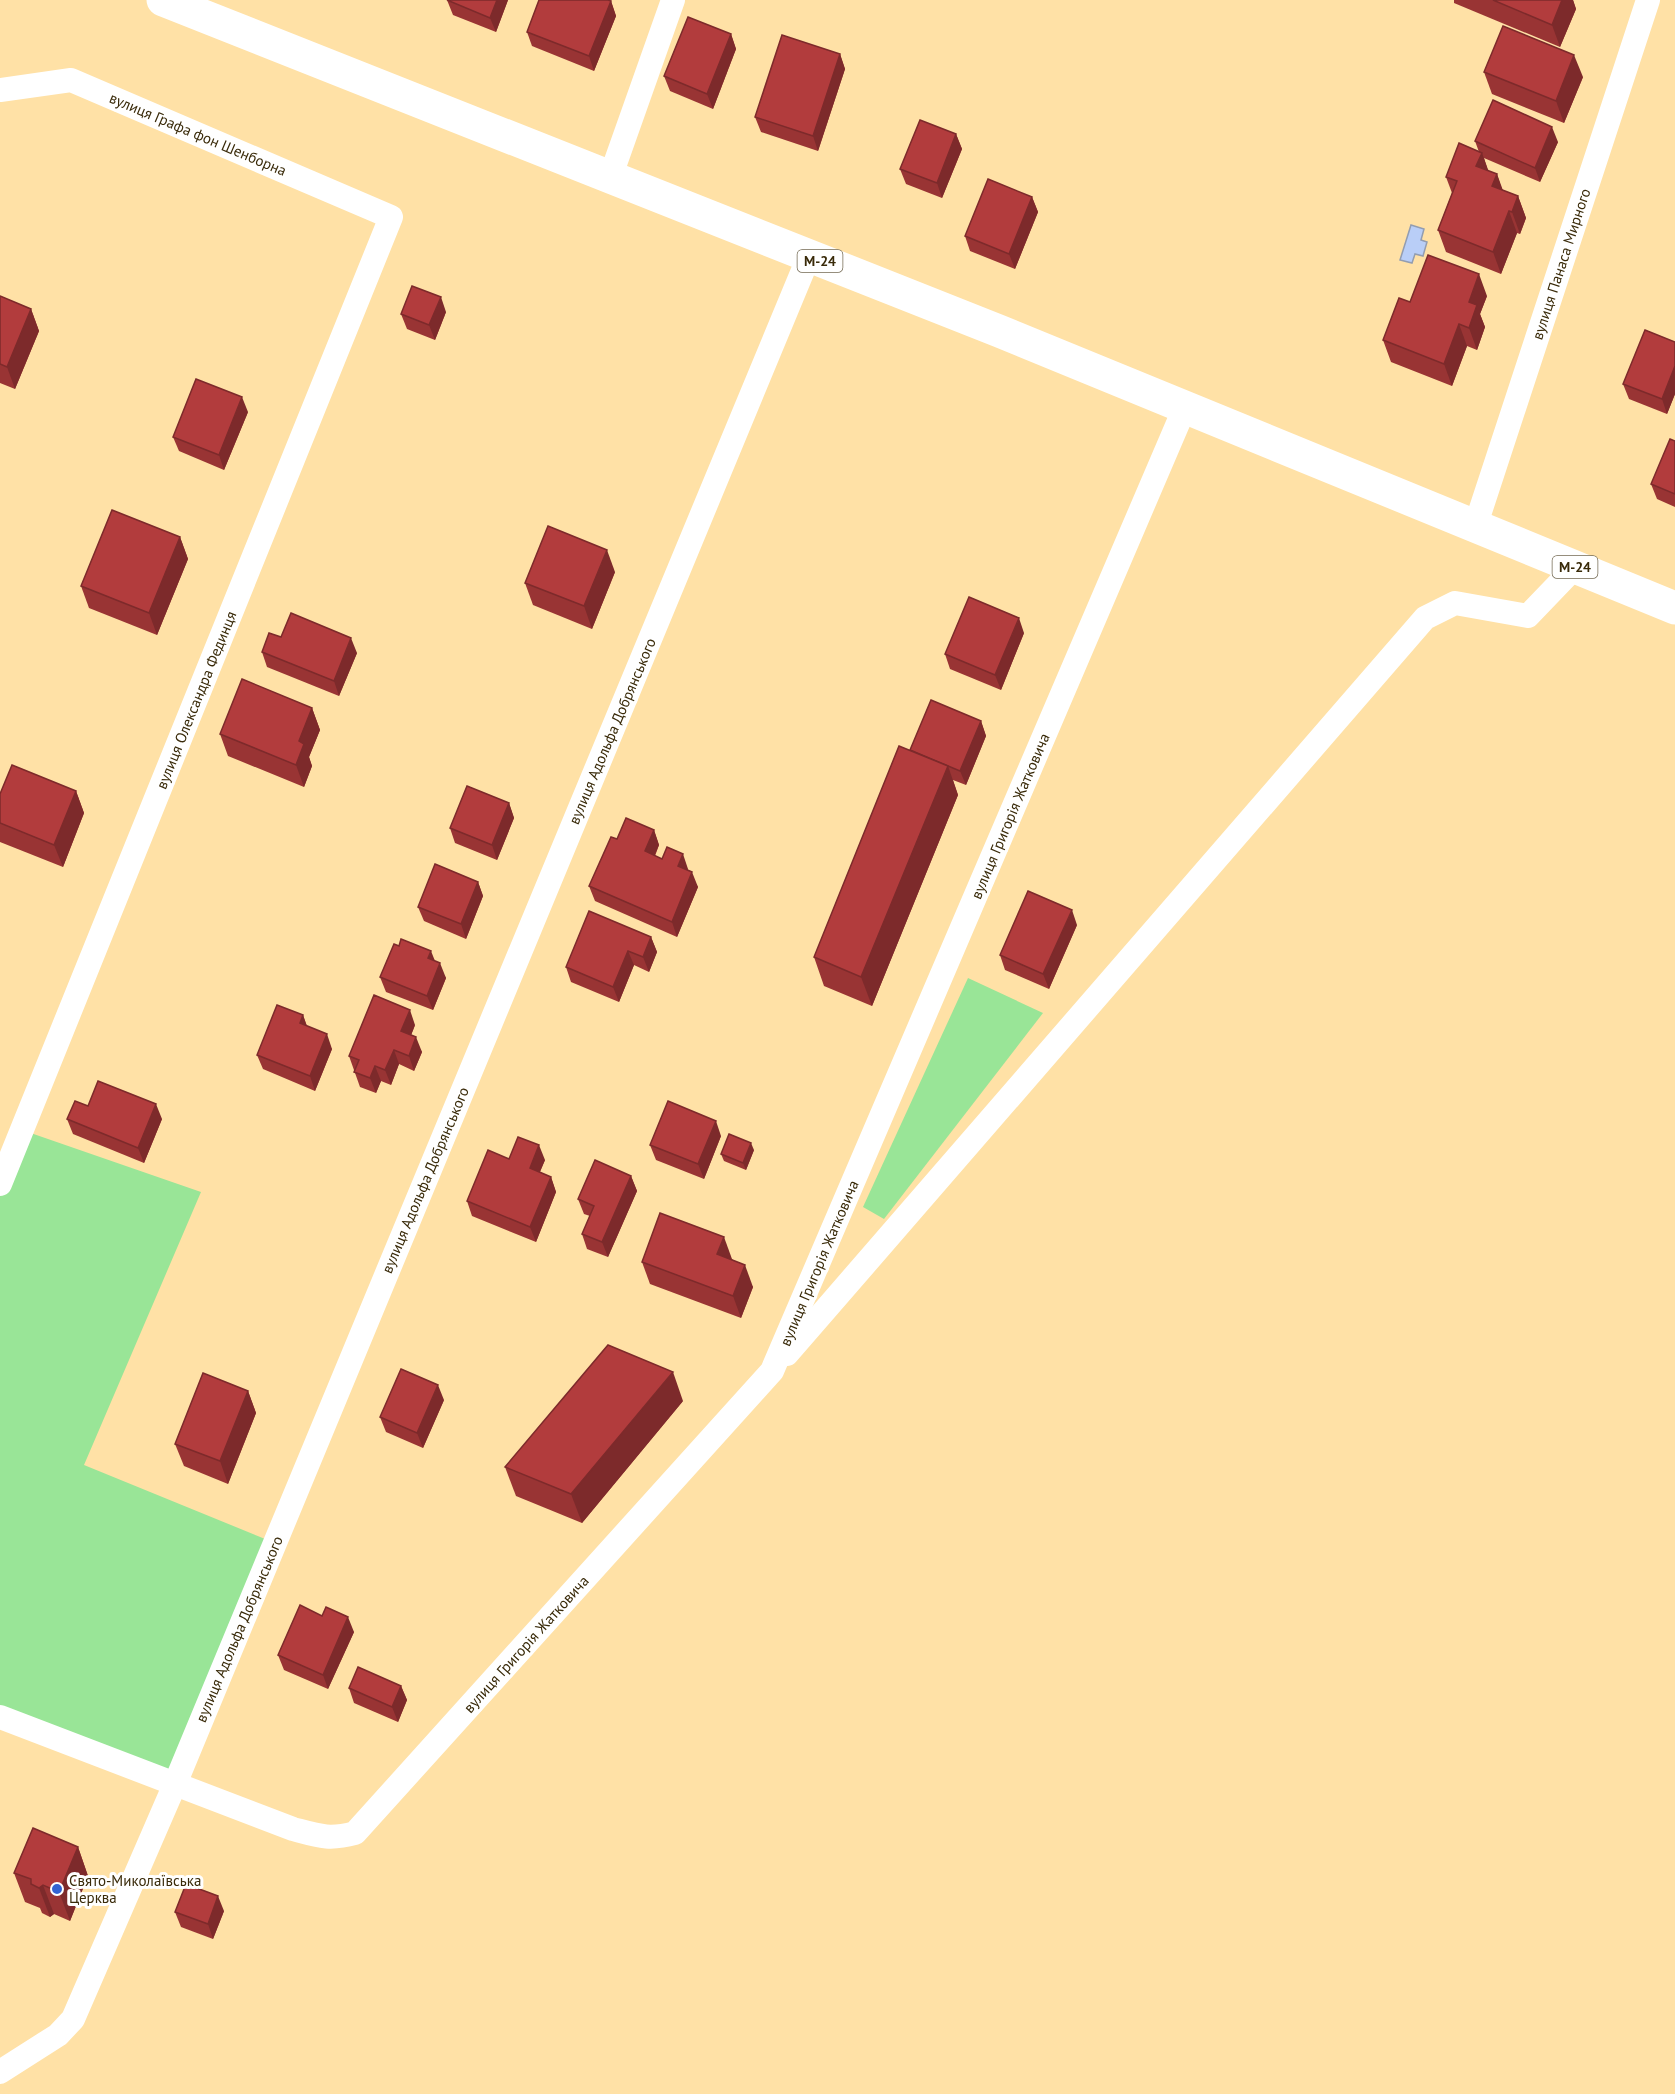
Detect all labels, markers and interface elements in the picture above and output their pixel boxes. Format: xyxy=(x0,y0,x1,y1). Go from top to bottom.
street label: вулиця Графа фон Шенборна xyxy=(107,88,289,180)
street label: вулиця Панаса Мирного xyxy=(1528,186,1594,342)
road number: М-24 xyxy=(798,250,842,272)
road number: М-24 xyxy=(1552,556,1598,578)
street label: вулиця Олександра Фединця xyxy=(152,608,240,792)
street label: вулиця Адольфа Добрянського xyxy=(564,635,660,827)
street label: вулиця Григорія Жатковича xyxy=(966,730,1054,902)
street label: вулиця Адольфа Добрянського xyxy=(377,1084,473,1276)
street label: вулиця Григорія Жатковича xyxy=(775,1177,863,1349)
street label: вулиця Адольфа Добрянського xyxy=(191,1533,287,1725)
street label: вулиця Григорія Жатковича xyxy=(459,1571,593,1717)
place label: Свято-Миколаївська Церква xyxy=(69,1871,201,1907)
marker: Свято-Миколаївська Церква xyxy=(50,1882,64,1896)

